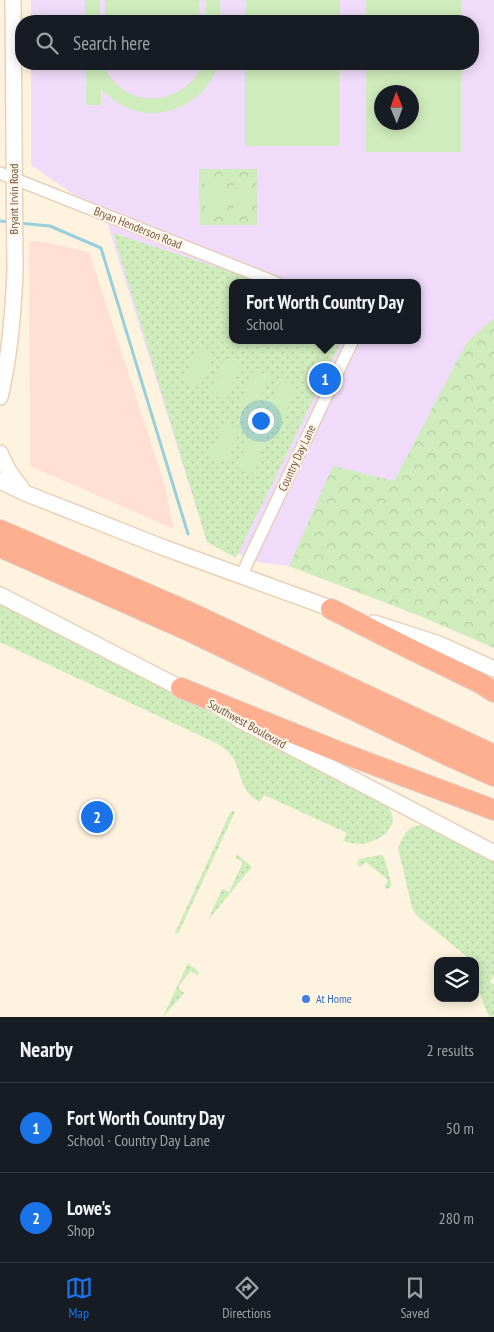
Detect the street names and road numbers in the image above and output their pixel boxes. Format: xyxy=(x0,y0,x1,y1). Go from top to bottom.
street label: Bryant Irvin Road xyxy=(6,164,21,235)
street label: Bryan Henderson Road xyxy=(92,203,184,252)
street label: Country Day Lane xyxy=(275,422,319,493)
street label: Southwest Boulevard xyxy=(205,696,289,751)

